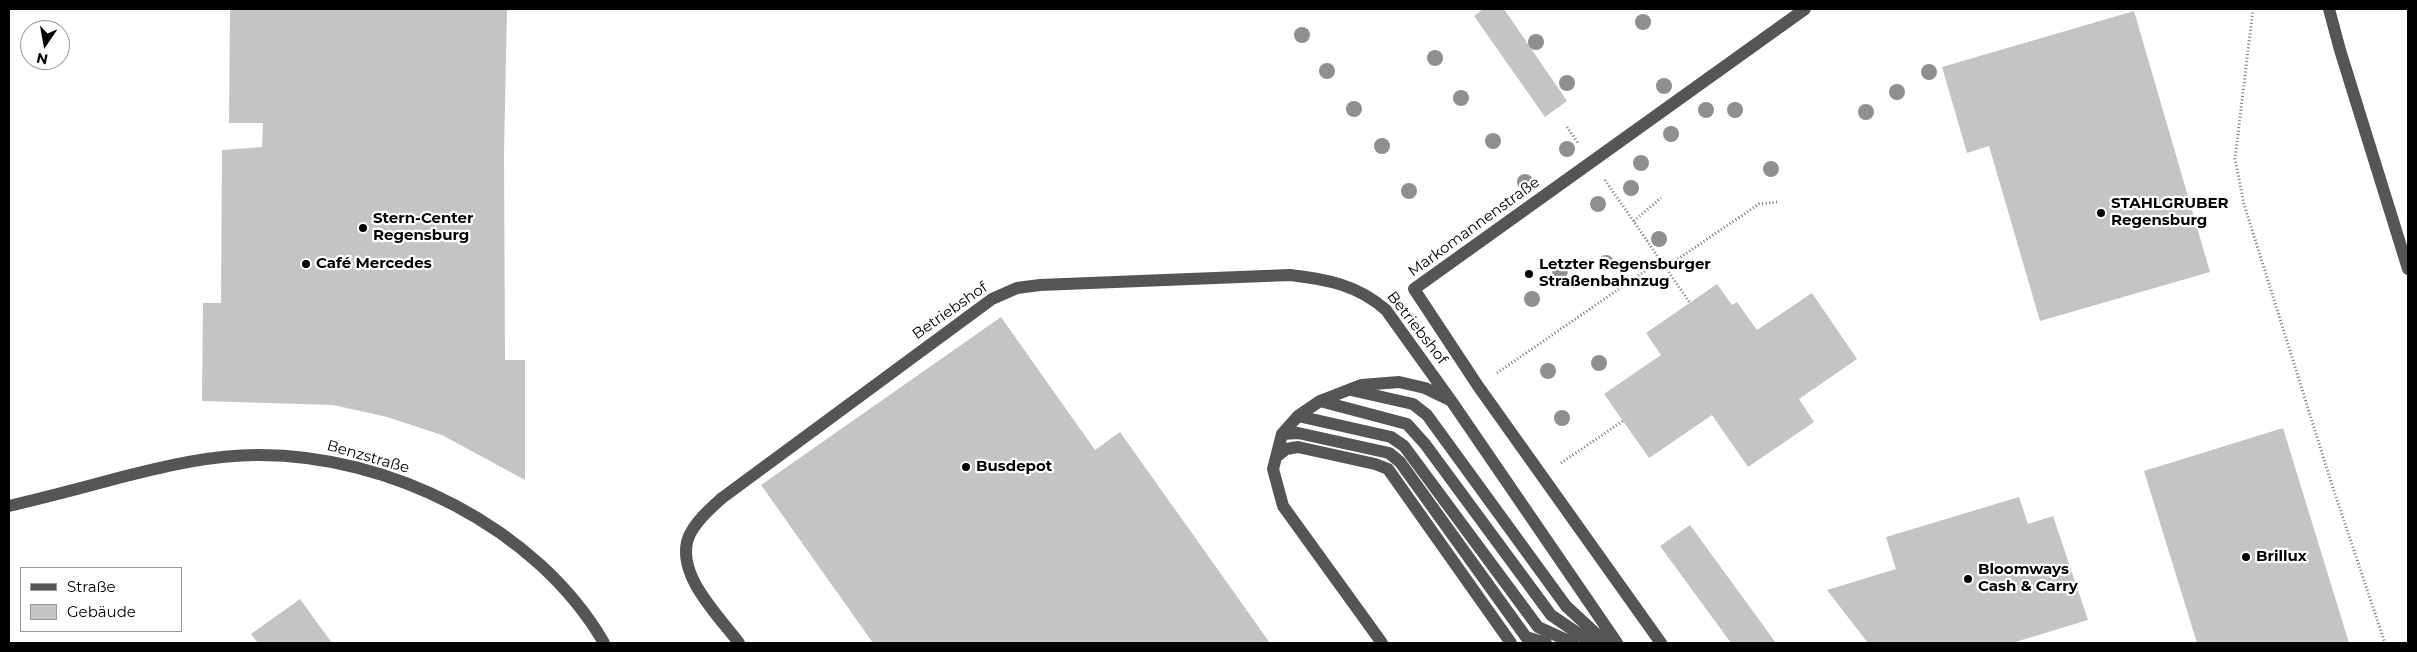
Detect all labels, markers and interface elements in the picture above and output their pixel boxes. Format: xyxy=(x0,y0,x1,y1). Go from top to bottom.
north arrow xyxy=(20,20,70,70)
text: N xyxy=(35,49,49,69)
street label: Markomannenstraße xyxy=(1405,173,1543,281)
place label: STAHLGRUBER Regensburg xyxy=(2111,195,2229,230)
marker: STAHLGRUBER Regensburg xyxy=(2095,207,2107,219)
place label: Stern-Center Regensburg xyxy=(373,210,474,245)
marker: Stern-Center Regensburg xyxy=(357,222,369,234)
place label: Café Mercedes xyxy=(316,255,432,273)
place label: Letzter Regensburger Straßenbahnzug xyxy=(1539,256,1711,291)
marker: Café Mercedes xyxy=(300,258,312,270)
marker: Letzter Regensburger Straßenbahnzug xyxy=(1523,268,1535,280)
street label: Betriebshof xyxy=(909,279,991,343)
street label: Betriebshof xyxy=(1383,288,1451,368)
street label: Benzstraße xyxy=(325,437,411,477)
place label: Busdepot xyxy=(976,458,1052,476)
marker: Busdepot xyxy=(960,461,972,473)
place label: Brillux xyxy=(2256,548,2307,566)
marker: Brillux xyxy=(2240,551,2252,563)
place label: Bloomways Cash & Carry xyxy=(1978,561,2078,596)
legend xyxy=(20,567,182,632)
marker: Bloomways Cash & Carry xyxy=(1962,573,1974,585)
text: Straße xyxy=(67,577,116,596)
text: Gebäude xyxy=(67,602,136,621)

